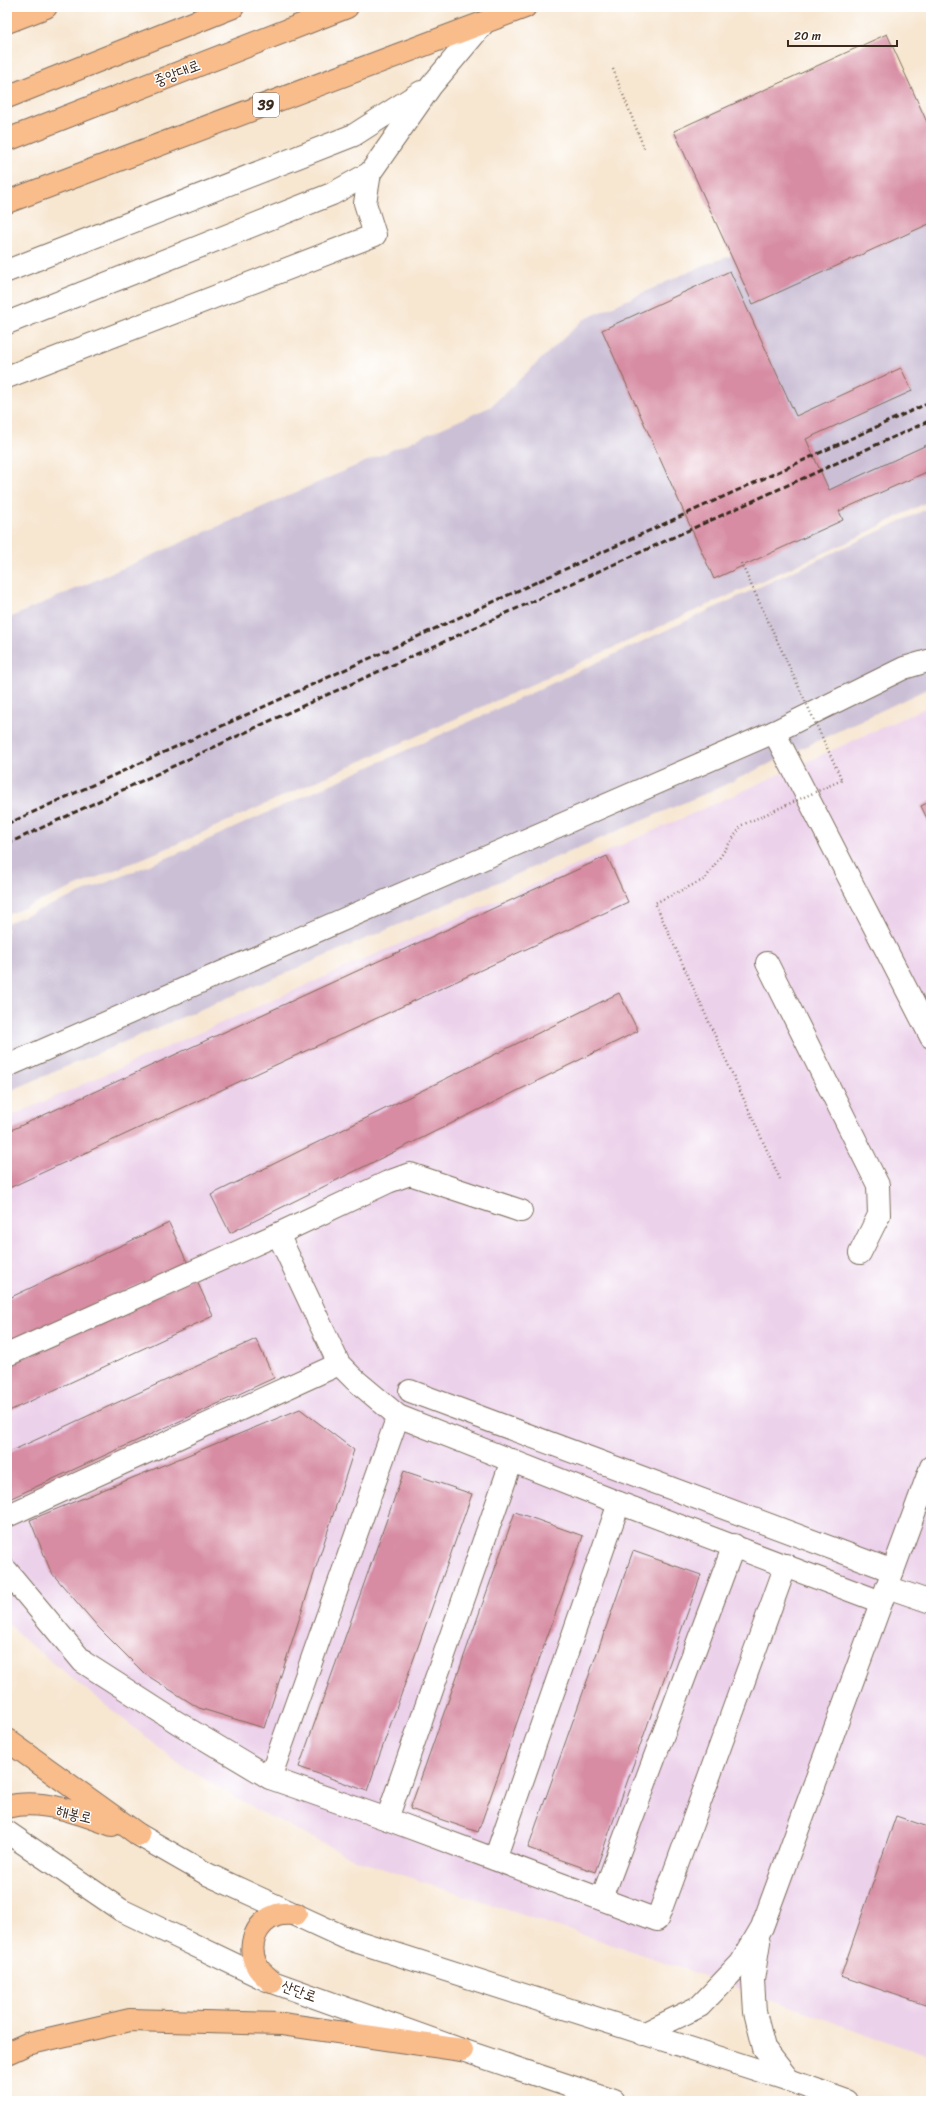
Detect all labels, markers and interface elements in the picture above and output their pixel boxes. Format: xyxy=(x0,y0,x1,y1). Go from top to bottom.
scale bar xyxy=(788,22,897,48)
text: 20 m xyxy=(794,25,821,47)
street label: 중앙대로 xyxy=(150,52,204,94)
road number: 39 xyxy=(253,93,279,117)
street label: 해봉로 xyxy=(53,1797,95,1831)
street label: 산단로 xyxy=(278,1973,320,2009)

